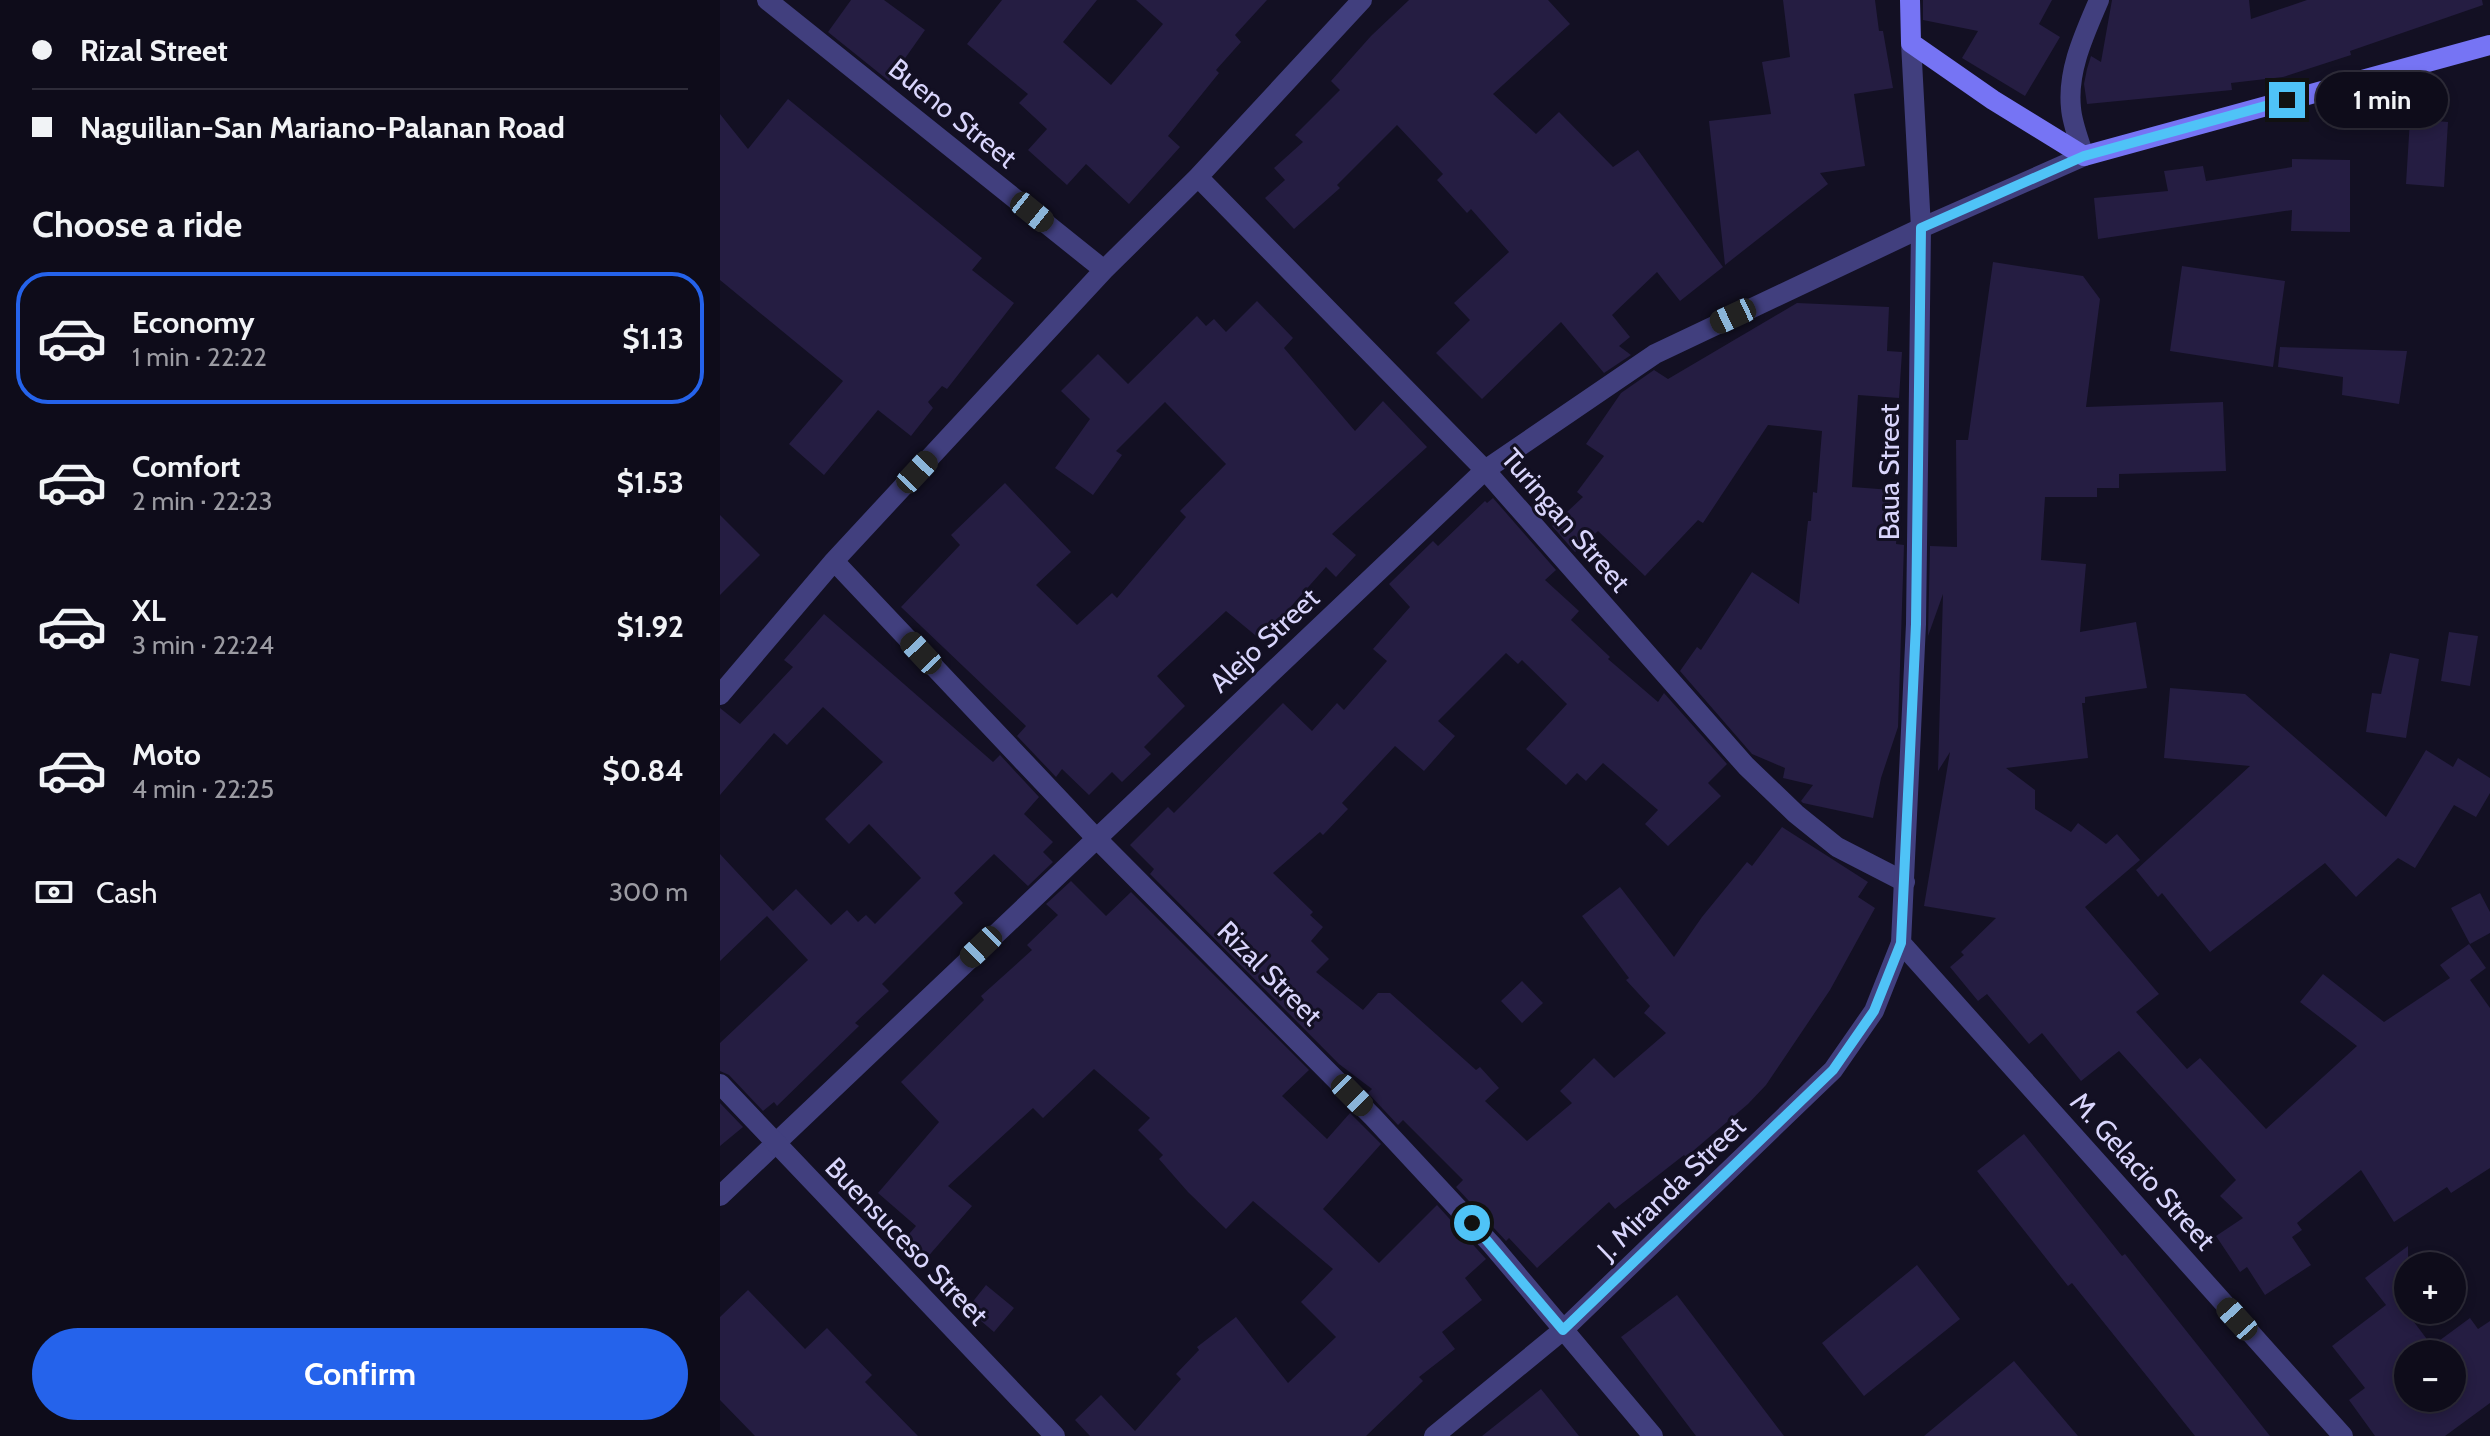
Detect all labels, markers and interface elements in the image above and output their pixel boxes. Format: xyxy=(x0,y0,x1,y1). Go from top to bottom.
text: Rizal Street xyxy=(80,32,228,69)
street label: Bueno Street xyxy=(882,51,1024,175)
callout: 1 min xyxy=(2315,72,2447,128)
route end xyxy=(2269,82,2305,118)
text: 1 min xyxy=(2353,84,2411,116)
text: Naguilian-San Mariano-Palanan Road xyxy=(80,109,565,146)
car xyxy=(1006,188,1058,236)
text: Choose a ride xyxy=(32,202,242,246)
car xyxy=(1706,295,1760,337)
icon: car xyxy=(36,302,108,374)
text: Economy xyxy=(132,304,255,341)
text: $1.13 xyxy=(622,320,684,357)
text: 1 min · 22:22 xyxy=(132,341,267,373)
street label: Baua Street xyxy=(1872,404,1906,540)
street label: Turingan Street xyxy=(1494,441,1638,599)
icon: car xyxy=(36,446,108,518)
car xyxy=(892,446,942,498)
text: Comfort xyxy=(132,448,240,485)
text: $1.53 xyxy=(617,464,684,501)
text: 2 min · 22:23 xyxy=(132,485,273,517)
street label: Alejo Street xyxy=(1202,581,1326,699)
icon: car xyxy=(36,590,108,662)
text: XL xyxy=(132,592,166,629)
text: $1.92 xyxy=(617,608,684,645)
car xyxy=(896,627,946,679)
text: 3 min · 22:24 xyxy=(132,629,274,661)
icon: car xyxy=(36,734,108,806)
text: Moto xyxy=(132,736,201,773)
text: $0.84 xyxy=(602,752,684,789)
text: 4 min · 22:25 xyxy=(132,773,274,805)
icon: cash xyxy=(32,870,76,914)
text: Cash xyxy=(96,874,158,911)
text: 300 m xyxy=(609,876,688,908)
street label: Rizal Street xyxy=(1211,914,1329,1032)
car xyxy=(955,922,1007,972)
car xyxy=(1327,1070,1377,1120)
street label: M. Gelacio Street xyxy=(2063,1085,2223,1257)
street label: J. Miranda Street xyxy=(1589,1109,1752,1268)
street label: Buensuceso Street xyxy=(818,1150,996,1332)
route start xyxy=(1454,1205,1490,1241)
map controls xyxy=(2394,1252,2466,1412)
button: + xyxy=(2394,1252,2466,1324)
car xyxy=(2212,1293,2262,1345)
button: Confirm xyxy=(32,1328,688,1420)
button: − xyxy=(2394,1340,2466,1412)

